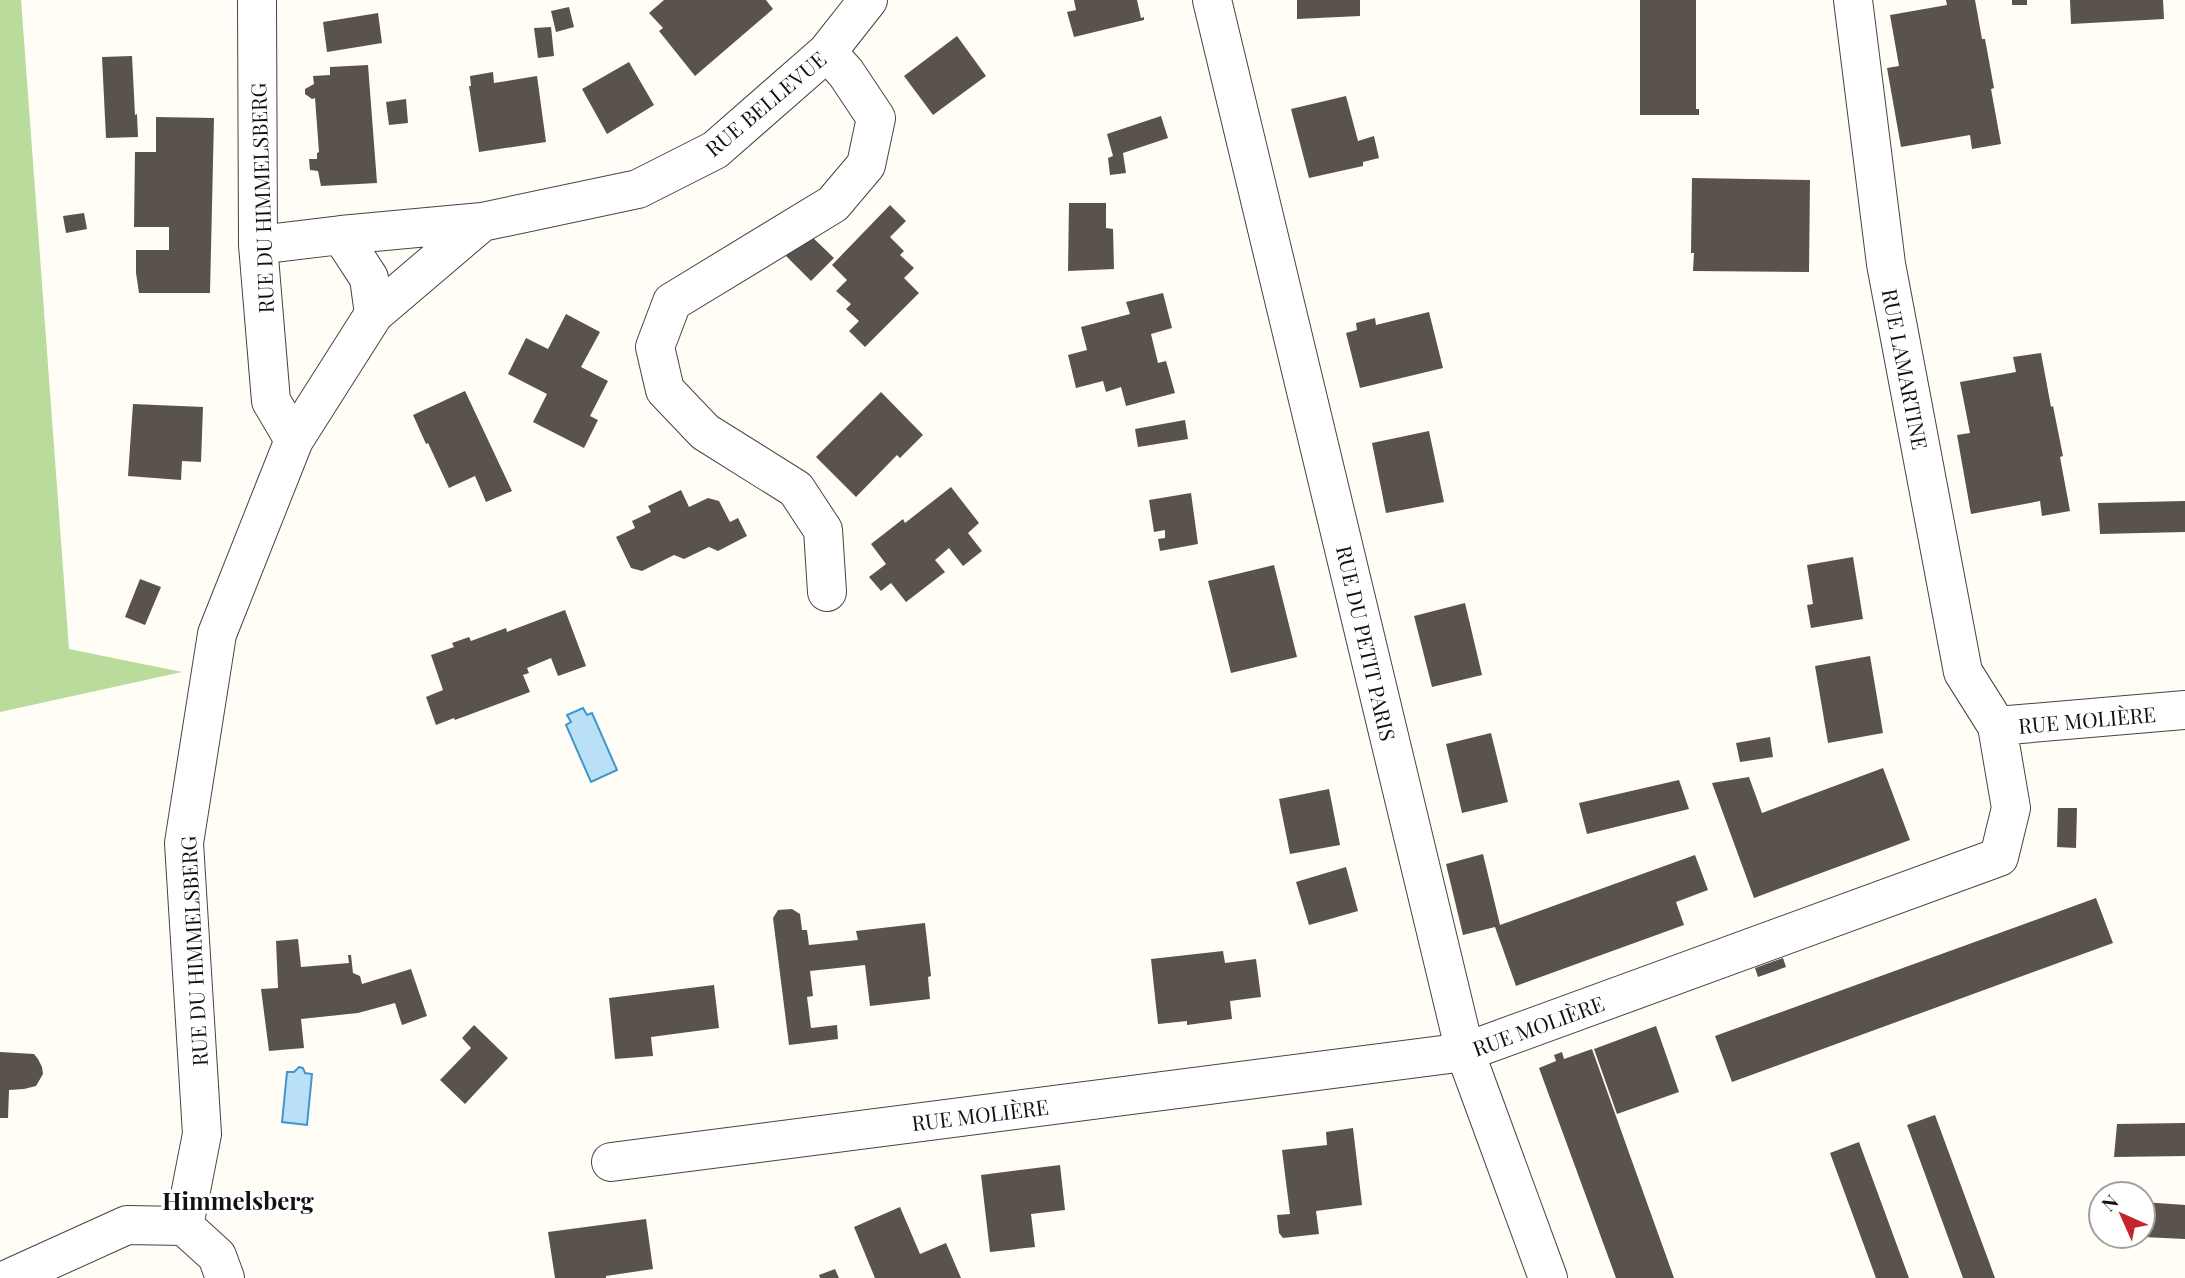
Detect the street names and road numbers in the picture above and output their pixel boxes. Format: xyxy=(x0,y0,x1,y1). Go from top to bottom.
street label: RUE BELLEVUE xyxy=(699,44,831,162)
street label: RUE DU HIMMELSBERG xyxy=(243,82,279,314)
street label: RUE LAMARTINE xyxy=(1877,286,1935,452)
street label: RUE DU PETIT PARIS xyxy=(1331,543,1403,743)
street label: RUE MOLIÈRE xyxy=(2017,699,2157,739)
street label: RUE DU HIMMELSBERG xyxy=(173,835,213,1067)
street label: RUE MOLIÈRE xyxy=(1468,988,1608,1062)
street label: RUE MOLIÈRE xyxy=(910,1092,1050,1136)

